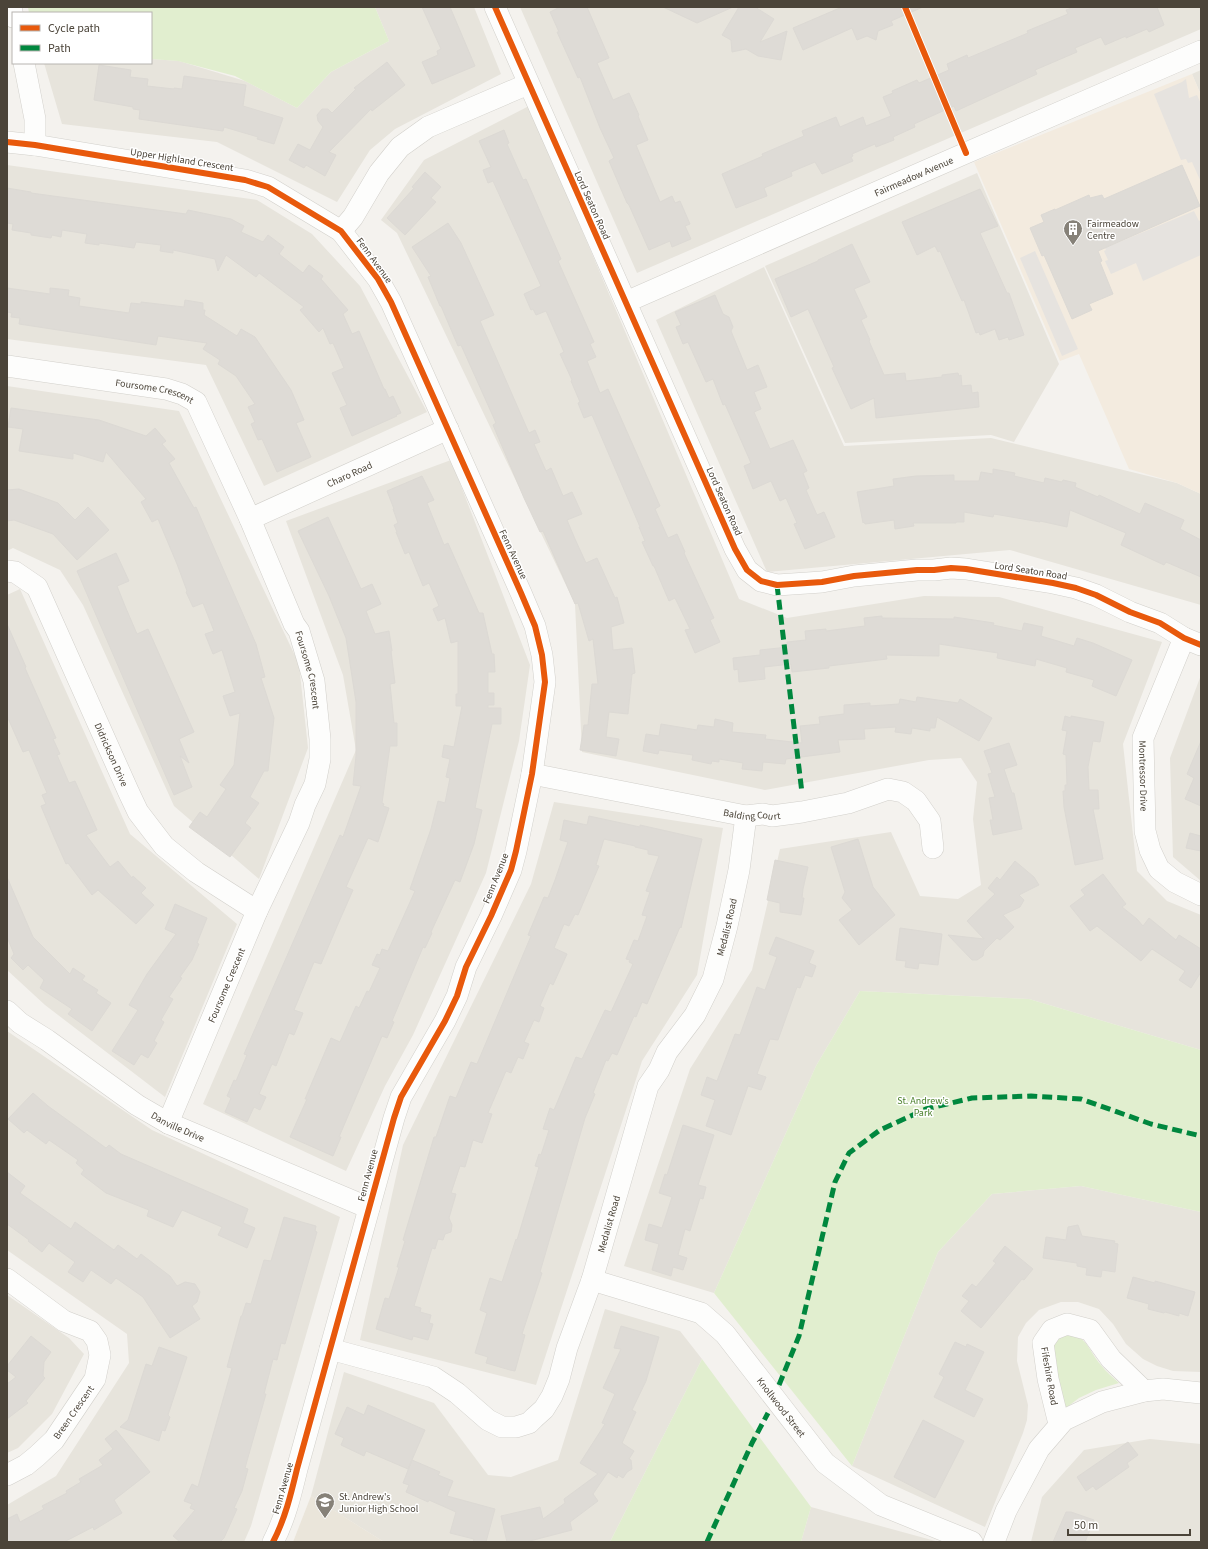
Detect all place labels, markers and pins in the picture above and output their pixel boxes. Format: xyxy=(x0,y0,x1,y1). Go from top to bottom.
place label: Fairmeadow Centre xyxy=(1087,217,1139,243)
building icon: Fairmeadow Centre xyxy=(1062,218,1084,246)
place label: St. Andrew's Junior High School xyxy=(339,1490,419,1516)
school or university icon: St. Andrew's Junior High School xyxy=(314,1491,336,1519)

